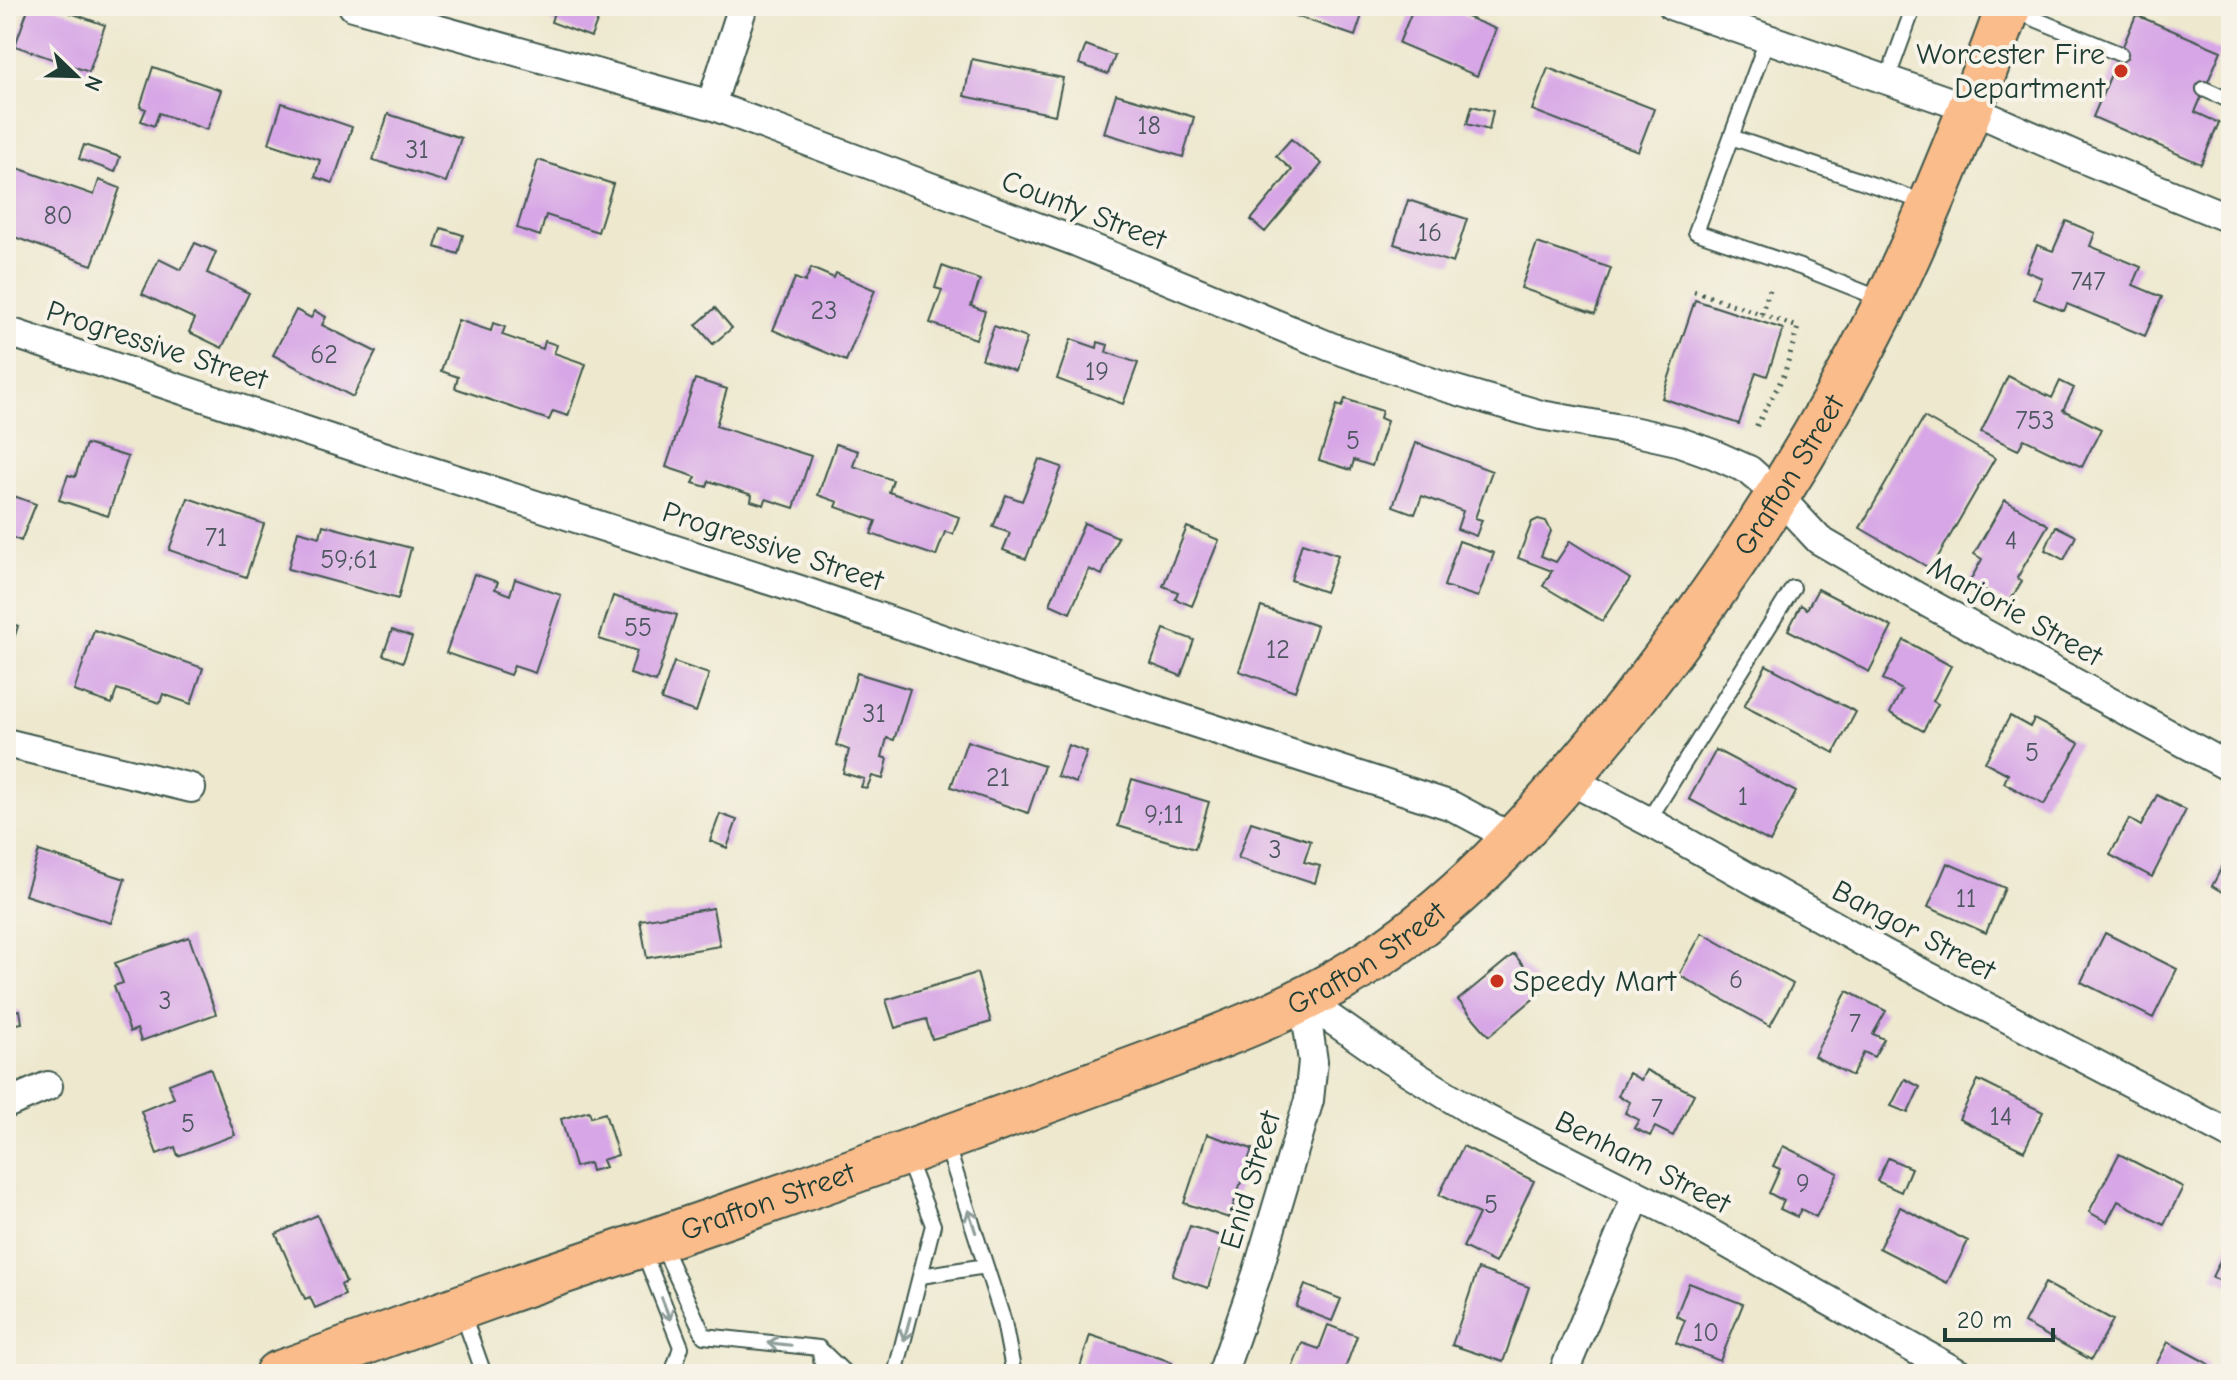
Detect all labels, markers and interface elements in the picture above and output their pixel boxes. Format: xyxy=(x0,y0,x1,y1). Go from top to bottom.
north arrow xyxy=(36,36,116,116)
place label: Worcester Fire Department xyxy=(1916,37,2106,106)
marker: Worcester Fire Department xyxy=(2112,62,2130,80)
text: N xyxy=(79,72,108,95)
house number: 18 xyxy=(1137,111,1161,141)
house number: 31 xyxy=(405,135,429,165)
street label: County Street xyxy=(997,163,1172,258)
house number: 80 xyxy=(43,201,73,231)
house number: 16 xyxy=(1418,218,1442,248)
house number: 747 xyxy=(2070,267,2106,297)
street label: Progressive Street xyxy=(42,293,273,398)
house number: 23 xyxy=(811,296,837,326)
house number: 62 xyxy=(310,340,338,370)
house number: 19 xyxy=(1085,357,1109,387)
street label: Grafton Street xyxy=(1727,388,1853,562)
house number: 753 xyxy=(2015,406,2055,436)
house number: 5 xyxy=(1346,426,1360,456)
street label: Progressive Street xyxy=(658,494,889,599)
house number: 71 xyxy=(205,523,227,553)
house number: 4 xyxy=(2005,526,2017,556)
house number: 59;61 xyxy=(320,545,378,575)
street label: Marjorie Street xyxy=(1921,549,2109,675)
house number: 55 xyxy=(624,613,652,643)
house number: 12 xyxy=(1266,635,1290,665)
house number: 31 xyxy=(862,699,886,729)
house number: 5 xyxy=(2025,738,2039,768)
house number: 21 xyxy=(986,763,1010,793)
house number: 1 xyxy=(1738,782,1748,812)
house number: 9;11 xyxy=(1144,800,1184,830)
house number: 3 xyxy=(1268,835,1282,865)
street label: Bangor Street xyxy=(1826,873,2002,989)
house number: 11 xyxy=(1956,884,1976,914)
street label: Grafton Street xyxy=(1282,894,1454,1023)
place label: Speedy Mart xyxy=(1513,964,1677,999)
house number: 6 xyxy=(1729,965,1743,995)
marker: Speedy Mart xyxy=(1488,972,1506,990)
house number: 3 xyxy=(158,986,172,1016)
house number: 7 xyxy=(1849,1009,1861,1039)
house number: 7 xyxy=(1651,1094,1663,1124)
house number: 14 xyxy=(1990,1102,2012,1132)
street label: Benham Street xyxy=(1549,1103,1737,1222)
street label: Enid Street xyxy=(1213,1106,1288,1253)
house number: 5 xyxy=(181,1109,195,1139)
street label: Grafton Street xyxy=(676,1155,861,1248)
house number: 9 xyxy=(1796,1169,1810,1199)
house number: 5 xyxy=(1484,1190,1498,1220)
one-way arrow xyxy=(963,1209,978,1234)
scale bar xyxy=(1945,1292,2053,1342)
one-way arrow xyxy=(660,1296,674,1321)
text: 20 m xyxy=(1957,1306,2012,1334)
one-way arrow xyxy=(899,1316,914,1342)
house number: 10 xyxy=(1693,1318,1719,1348)
one-way arrow xyxy=(766,1336,793,1351)

